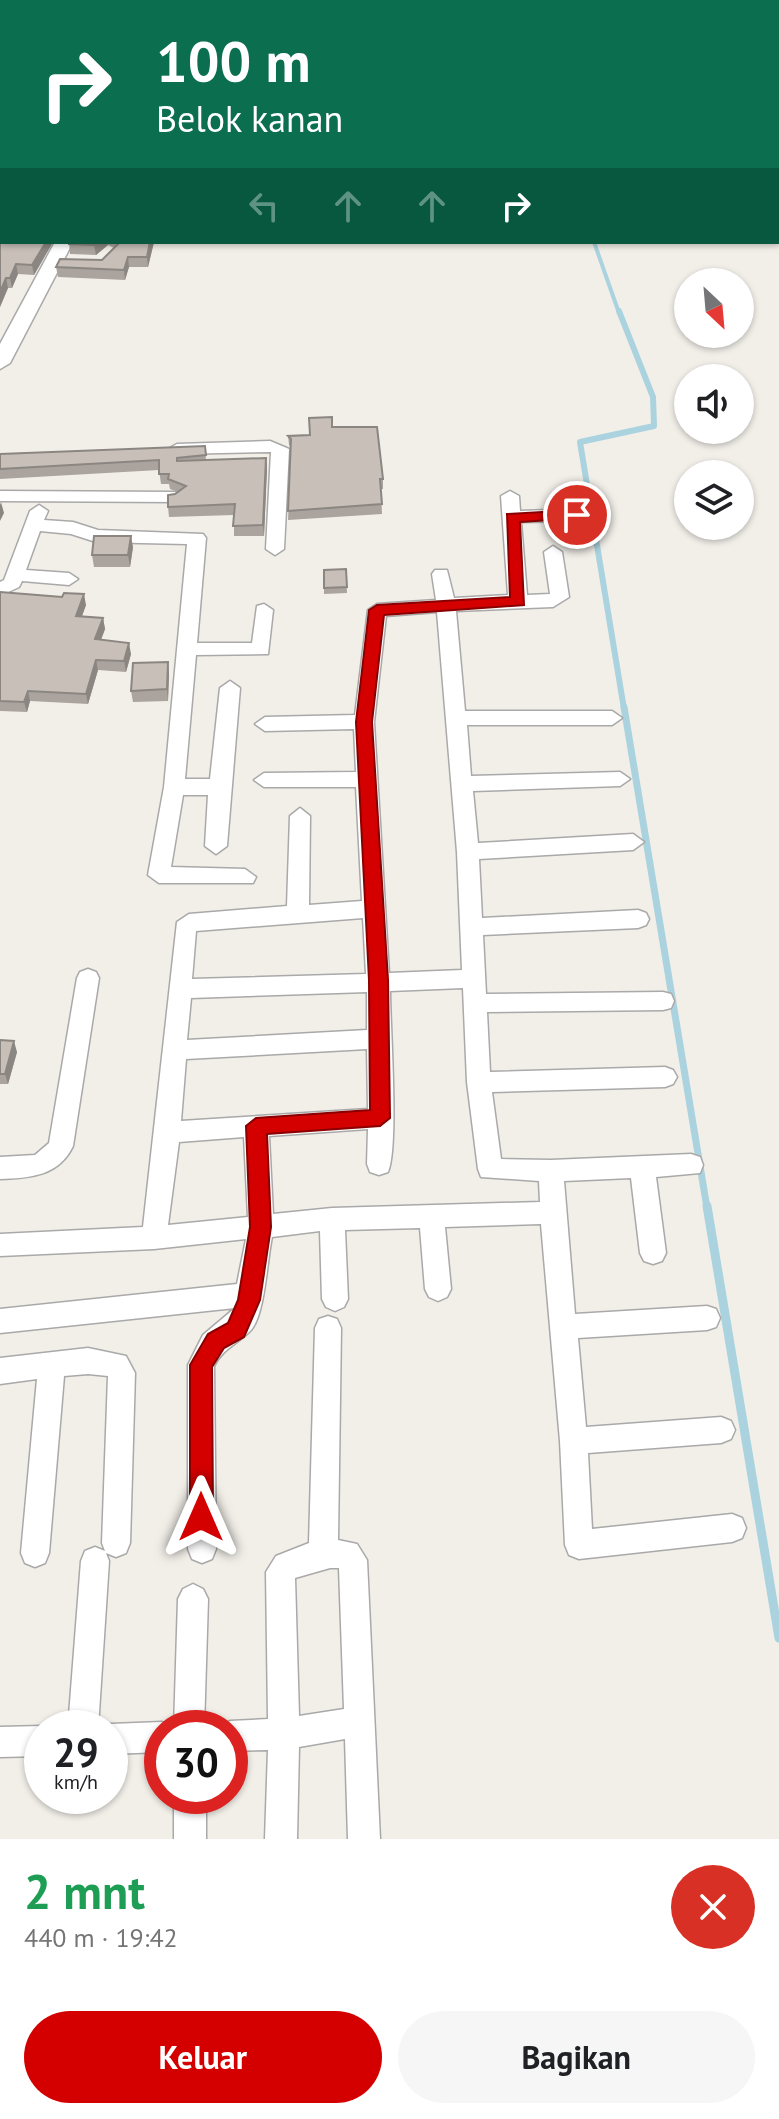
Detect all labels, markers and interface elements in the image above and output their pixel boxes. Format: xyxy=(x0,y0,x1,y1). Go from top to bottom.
text: 100 m xyxy=(156,25,311,97)
icon: right xyxy=(24,32,128,136)
text: Belok kanan xyxy=(156,95,343,142)
icon: left xyxy=(242,184,286,228)
icon: ahead xyxy=(326,184,370,228)
icon: ahead xyxy=(410,184,454,228)
icon: right xyxy=(494,184,538,228)
north arrow xyxy=(674,268,754,348)
map controls xyxy=(674,268,754,540)
button: sound xyxy=(674,364,754,444)
button: layers xyxy=(674,460,754,540)
pin xyxy=(543,481,611,549)
icon: arrive xyxy=(555,493,599,537)
position arrow xyxy=(159,1475,243,1559)
speed limit sign: 30 xyxy=(144,1710,248,1814)
text: 29 xyxy=(53,1726,99,1778)
text: km/h xyxy=(54,1769,98,1795)
text: 2 mnt xyxy=(24,1860,145,1922)
button: close xyxy=(671,1865,755,1949)
text: 440 m · 19:42 xyxy=(24,1921,178,1954)
button: Keluar xyxy=(24,2011,382,2103)
button: Bagikan xyxy=(398,2011,755,2103)

